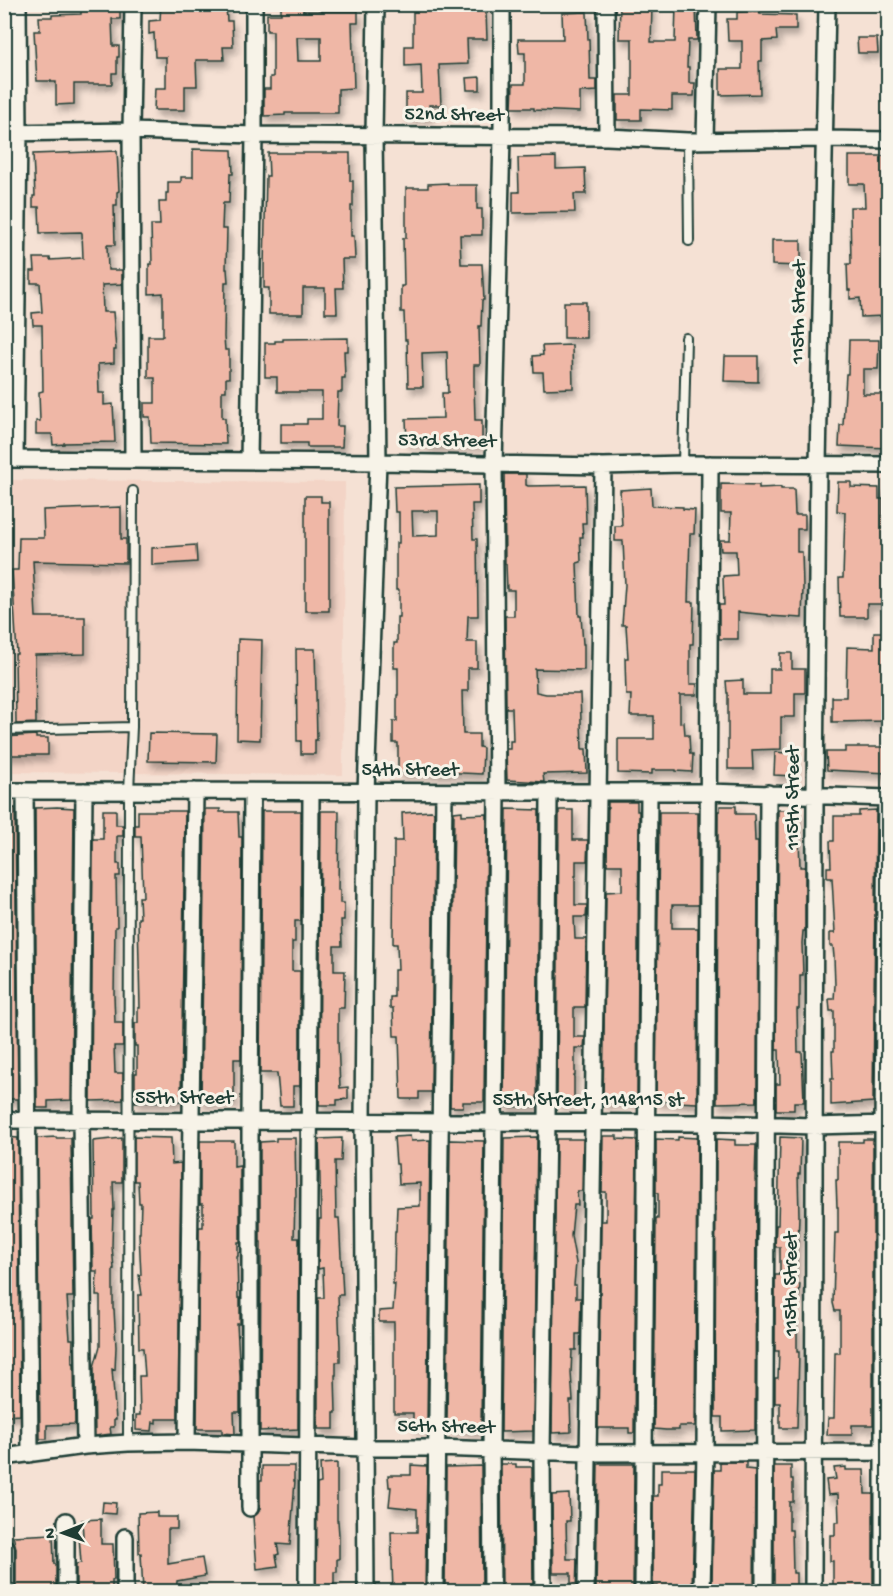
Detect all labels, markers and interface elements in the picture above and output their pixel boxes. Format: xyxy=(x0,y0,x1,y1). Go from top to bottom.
street label: 52nd Street xyxy=(404,104,506,128)
street label: 115th Street xyxy=(788,258,812,365)
street label: 53rd Street xyxy=(398,430,498,454)
street label: 115th Street xyxy=(783,744,806,851)
street label: 54th Street xyxy=(362,760,460,783)
street label: 55th Street xyxy=(135,1088,235,1111)
street label: 55th Street, 114&115 st xyxy=(493,1090,685,1113)
street label: 115th Street xyxy=(781,1230,804,1337)
street label: 56th Street xyxy=(397,1416,497,1440)
north arrow xyxy=(33,1503,93,1563)
text: N xyxy=(42,1527,61,1539)

